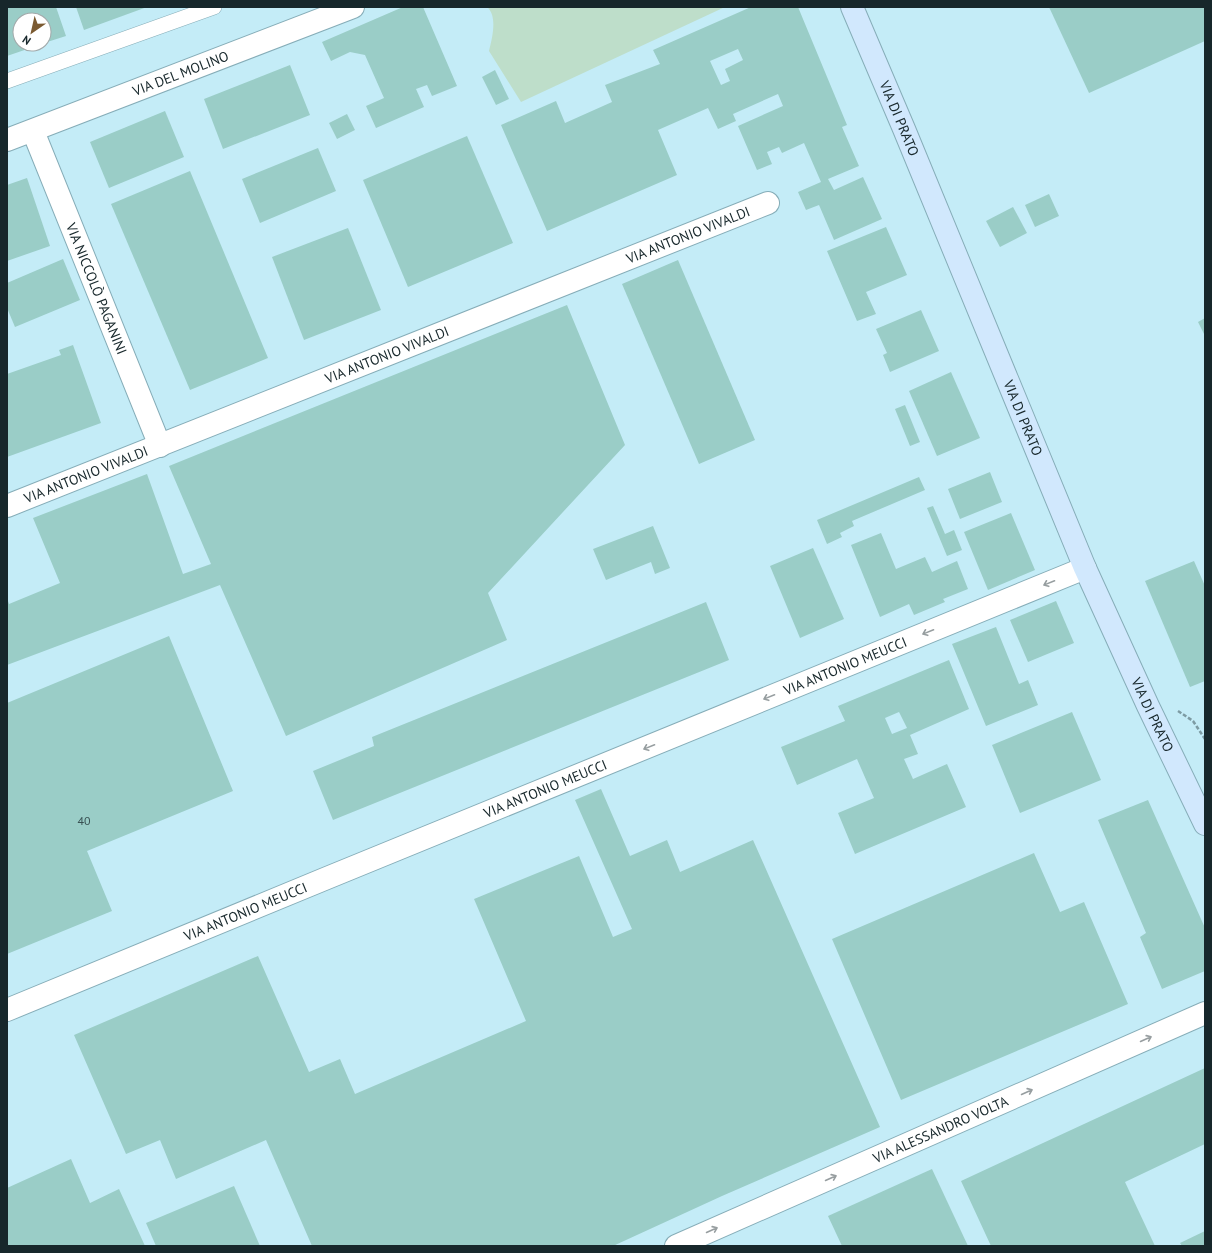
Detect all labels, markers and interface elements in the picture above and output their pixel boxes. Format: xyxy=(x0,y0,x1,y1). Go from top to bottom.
north arrow xyxy=(12,12,52,52)
text: N xyxy=(19,32,33,48)
street label: VIA DEL MOLINO xyxy=(129,47,231,100)
street label: VIA DI PRATO xyxy=(875,77,923,159)
street label: VIA ANTONIO VIVALDI xyxy=(623,202,753,268)
street label: VIA NICCOLÒ PAGANINI xyxy=(62,219,131,357)
street label: VIA ANTONIO VIVALDI xyxy=(322,322,452,388)
street label: VIA DI PRATO xyxy=(999,376,1047,458)
street label: VIA ANTONIO VIVALDI xyxy=(21,442,151,508)
one-way arrow xyxy=(1043,580,1055,588)
one-way arrow xyxy=(923,629,935,637)
street label: VIA ANTONIO MEUCCI xyxy=(780,633,909,700)
street label: VIA DI PRATO xyxy=(1127,674,1178,755)
one-way arrow xyxy=(763,694,775,702)
one-way arrow xyxy=(643,743,655,751)
street label: VIA ANTONIO MEUCCI xyxy=(480,755,610,822)
house number: 40 xyxy=(77,813,91,828)
street label: VIA ANTONIO MEUCCI xyxy=(180,878,310,945)
one-way arrow xyxy=(1139,1035,1151,1042)
one-way arrow xyxy=(1020,1087,1032,1095)
street label: VIA ALESSANDRO VOLTA xyxy=(869,1092,1012,1168)
one-way arrow xyxy=(824,1174,836,1181)
one-way arrow xyxy=(705,1226,717,1233)

